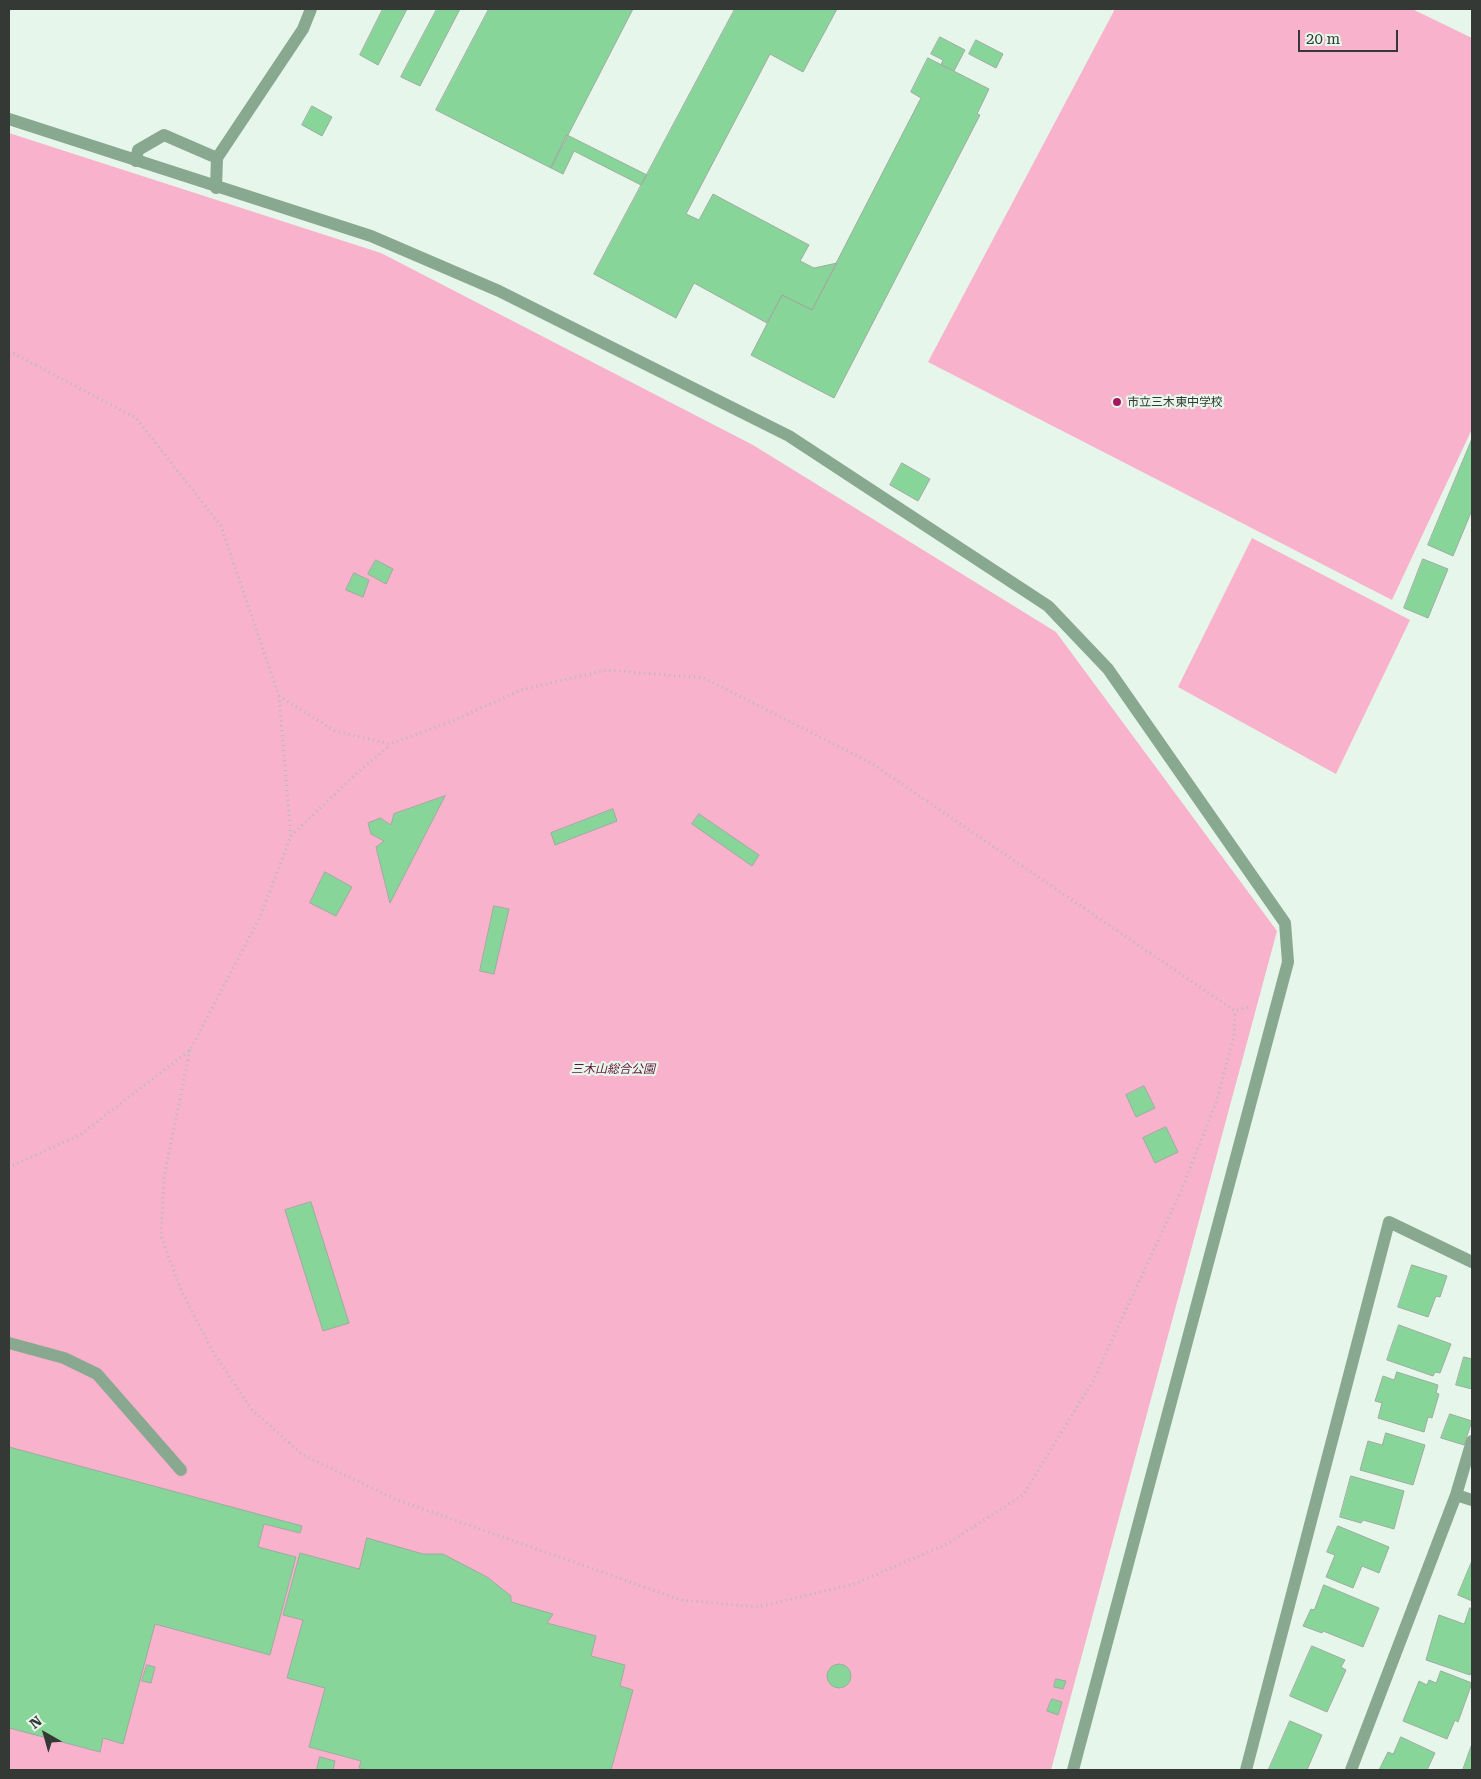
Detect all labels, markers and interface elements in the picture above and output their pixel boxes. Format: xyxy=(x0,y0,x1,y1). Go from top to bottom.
scale bar xyxy=(1301,20,1401,52)
text: 20 m xyxy=(1306,30,1340,48)
place label: 市立三木東中学校 xyxy=(1127,395,1223,409)
marker: 市立三木東中学校 xyxy=(1111,396,1123,408)
park label: 三木山総合公園 xyxy=(571,1062,655,1076)
north arrow xyxy=(20,1709,70,1759)
text: N xyxy=(27,1713,45,1732)

